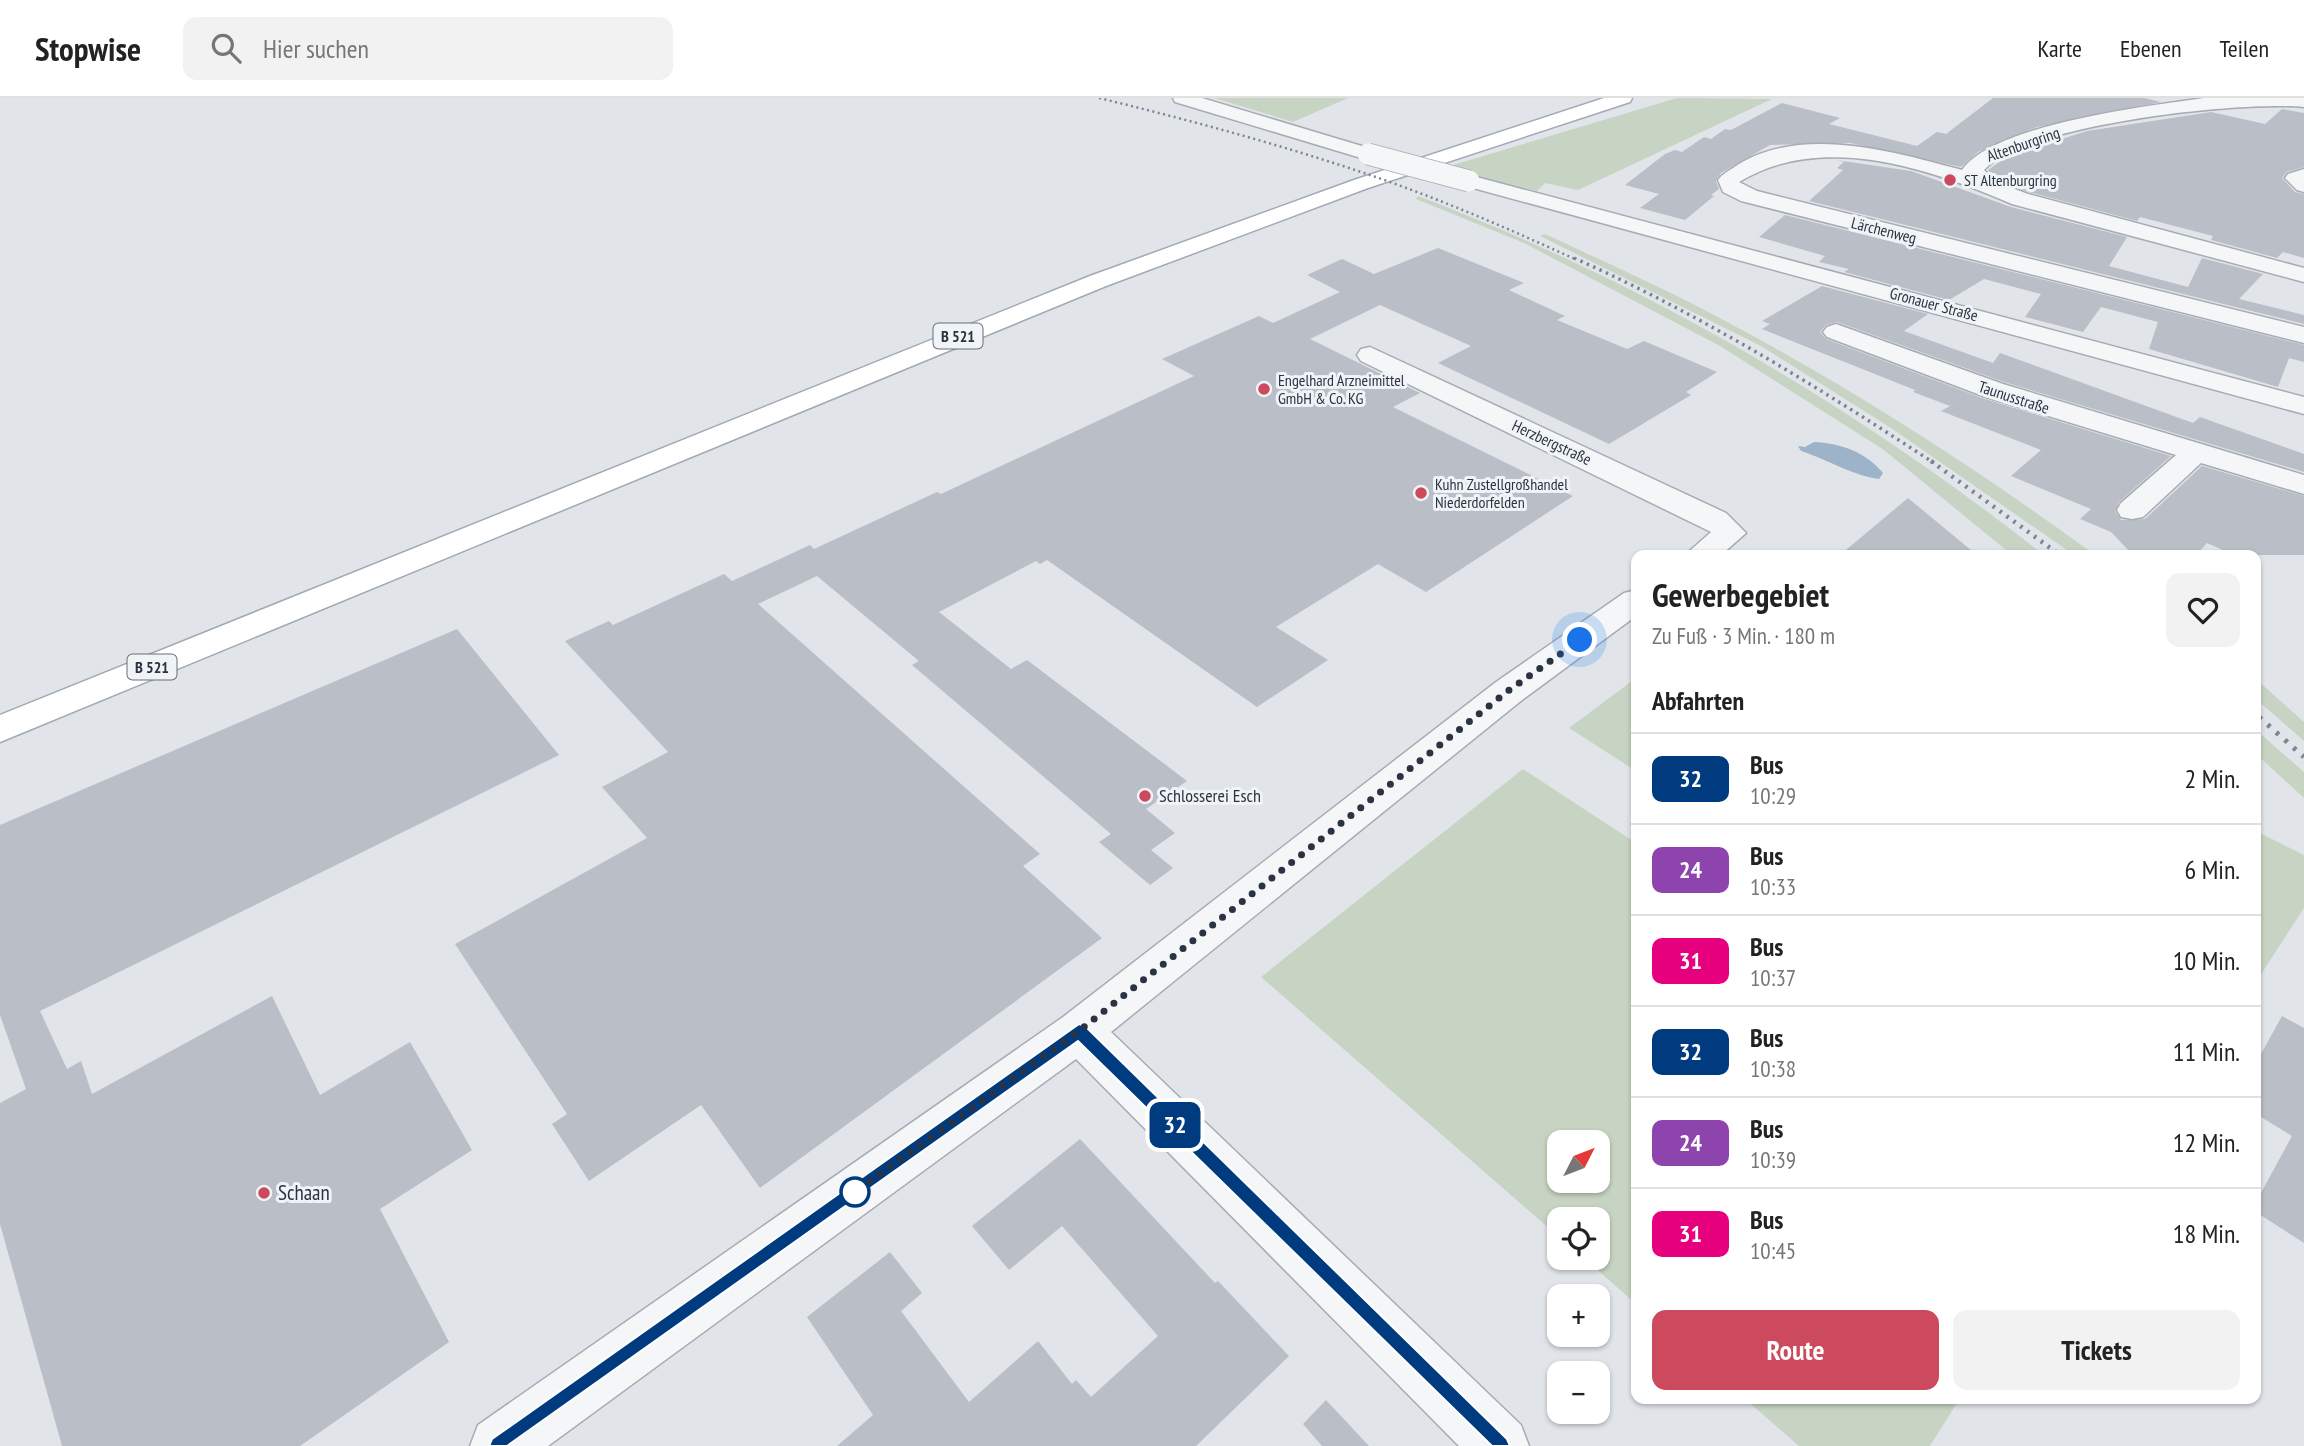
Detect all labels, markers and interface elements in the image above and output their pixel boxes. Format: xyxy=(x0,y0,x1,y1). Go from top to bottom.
search box xyxy=(183,17,673,80)
text: Stopwise xyxy=(35,27,141,70)
icon: search xyxy=(207,29,245,67)
text: Hier suchen xyxy=(263,32,369,65)
text: Karte xyxy=(2038,33,2082,64)
text: Ebenen xyxy=(2120,33,2182,64)
text: Teilen xyxy=(2220,33,2269,64)
street label: Altenburgring xyxy=(1984,122,2062,166)
place label: ST Altenburgring xyxy=(1964,170,2057,190)
marker: ST Altenburgring xyxy=(1942,172,1958,188)
street label: Lärchenweg xyxy=(1849,212,1919,248)
street label: Gronauer Straße xyxy=(1888,283,1980,325)
road number: B 521 xyxy=(934,324,982,348)
place label: Engelhard Arzneimittel GmbH & Co. KG xyxy=(1278,370,1405,408)
street label: Taunusstraße xyxy=(1976,376,2052,418)
marker: Engelhard Arzneimittel GmbH & Co. KG xyxy=(1256,381,1272,397)
street label: Herzbergstraße xyxy=(1509,415,1595,469)
place label: Kuhn Zustellgroßhandel Niederdorfelden xyxy=(1435,474,1568,512)
marker: Kuhn Zustellgroßhandel Niederdorfelden xyxy=(1413,485,1429,501)
text: Gewerbegebiet xyxy=(1652,573,1829,616)
button: heart xyxy=(2166,573,2240,647)
text: Zu Fuß · 3 Min. · 180 m xyxy=(1652,621,1835,650)
your location xyxy=(1562,622,1597,657)
road number: B 521 xyxy=(128,654,176,680)
text: Abfahrten xyxy=(1652,684,1744,717)
text: Bus xyxy=(1750,748,1783,781)
text: 2 Min. xyxy=(2185,762,2240,795)
text: 32 xyxy=(1679,763,1702,794)
text: 10:29 xyxy=(1750,781,1796,810)
place label: Schlosserei Esch xyxy=(1159,784,1261,807)
marker: Schlosserei Esch xyxy=(1137,788,1153,804)
text: Bus xyxy=(1750,839,1783,872)
text: 6 Min. xyxy=(2185,853,2240,886)
text: 24 xyxy=(1679,854,1702,885)
text: 10:33 xyxy=(1750,872,1796,901)
text: Bus xyxy=(1750,930,1783,963)
text: 10 Min. xyxy=(2173,944,2240,977)
text: 31 xyxy=(1679,945,1702,976)
text: 10:37 xyxy=(1750,963,1796,992)
text: Bus xyxy=(1750,1021,1783,1054)
text: 11 Min. xyxy=(2173,1035,2240,1068)
text: 32 xyxy=(1679,1036,1702,1067)
text: 10:38 xyxy=(1750,1054,1796,1083)
line badge: 32 xyxy=(1144,1102,1206,1148)
text: 32 xyxy=(1164,1109,1186,1140)
text: Bus xyxy=(1750,1112,1783,1145)
text: 12 Min. xyxy=(2173,1126,2240,1159)
text: 24 xyxy=(1679,1127,1702,1158)
north arrow xyxy=(1547,1130,1610,1194)
map controls xyxy=(1547,1130,1610,1424)
text: 10:39 xyxy=(1750,1145,1796,1174)
unlabelled marker xyxy=(840,1177,870,1207)
place label: Schaan xyxy=(278,1179,330,1206)
marker: Schaan xyxy=(256,1185,272,1201)
text: Bus xyxy=(1750,1203,1783,1236)
button: locate xyxy=(1547,1207,1610,1270)
text: 18 Min. xyxy=(2173,1217,2240,1250)
text: 31 xyxy=(1679,1218,1702,1249)
text: 10:45 xyxy=(1750,1236,1796,1265)
button: + xyxy=(1547,1284,1610,1347)
button: Route xyxy=(1652,1310,1939,1390)
button: Tickets xyxy=(1953,1310,2240,1390)
button: − xyxy=(1547,1361,1610,1424)

